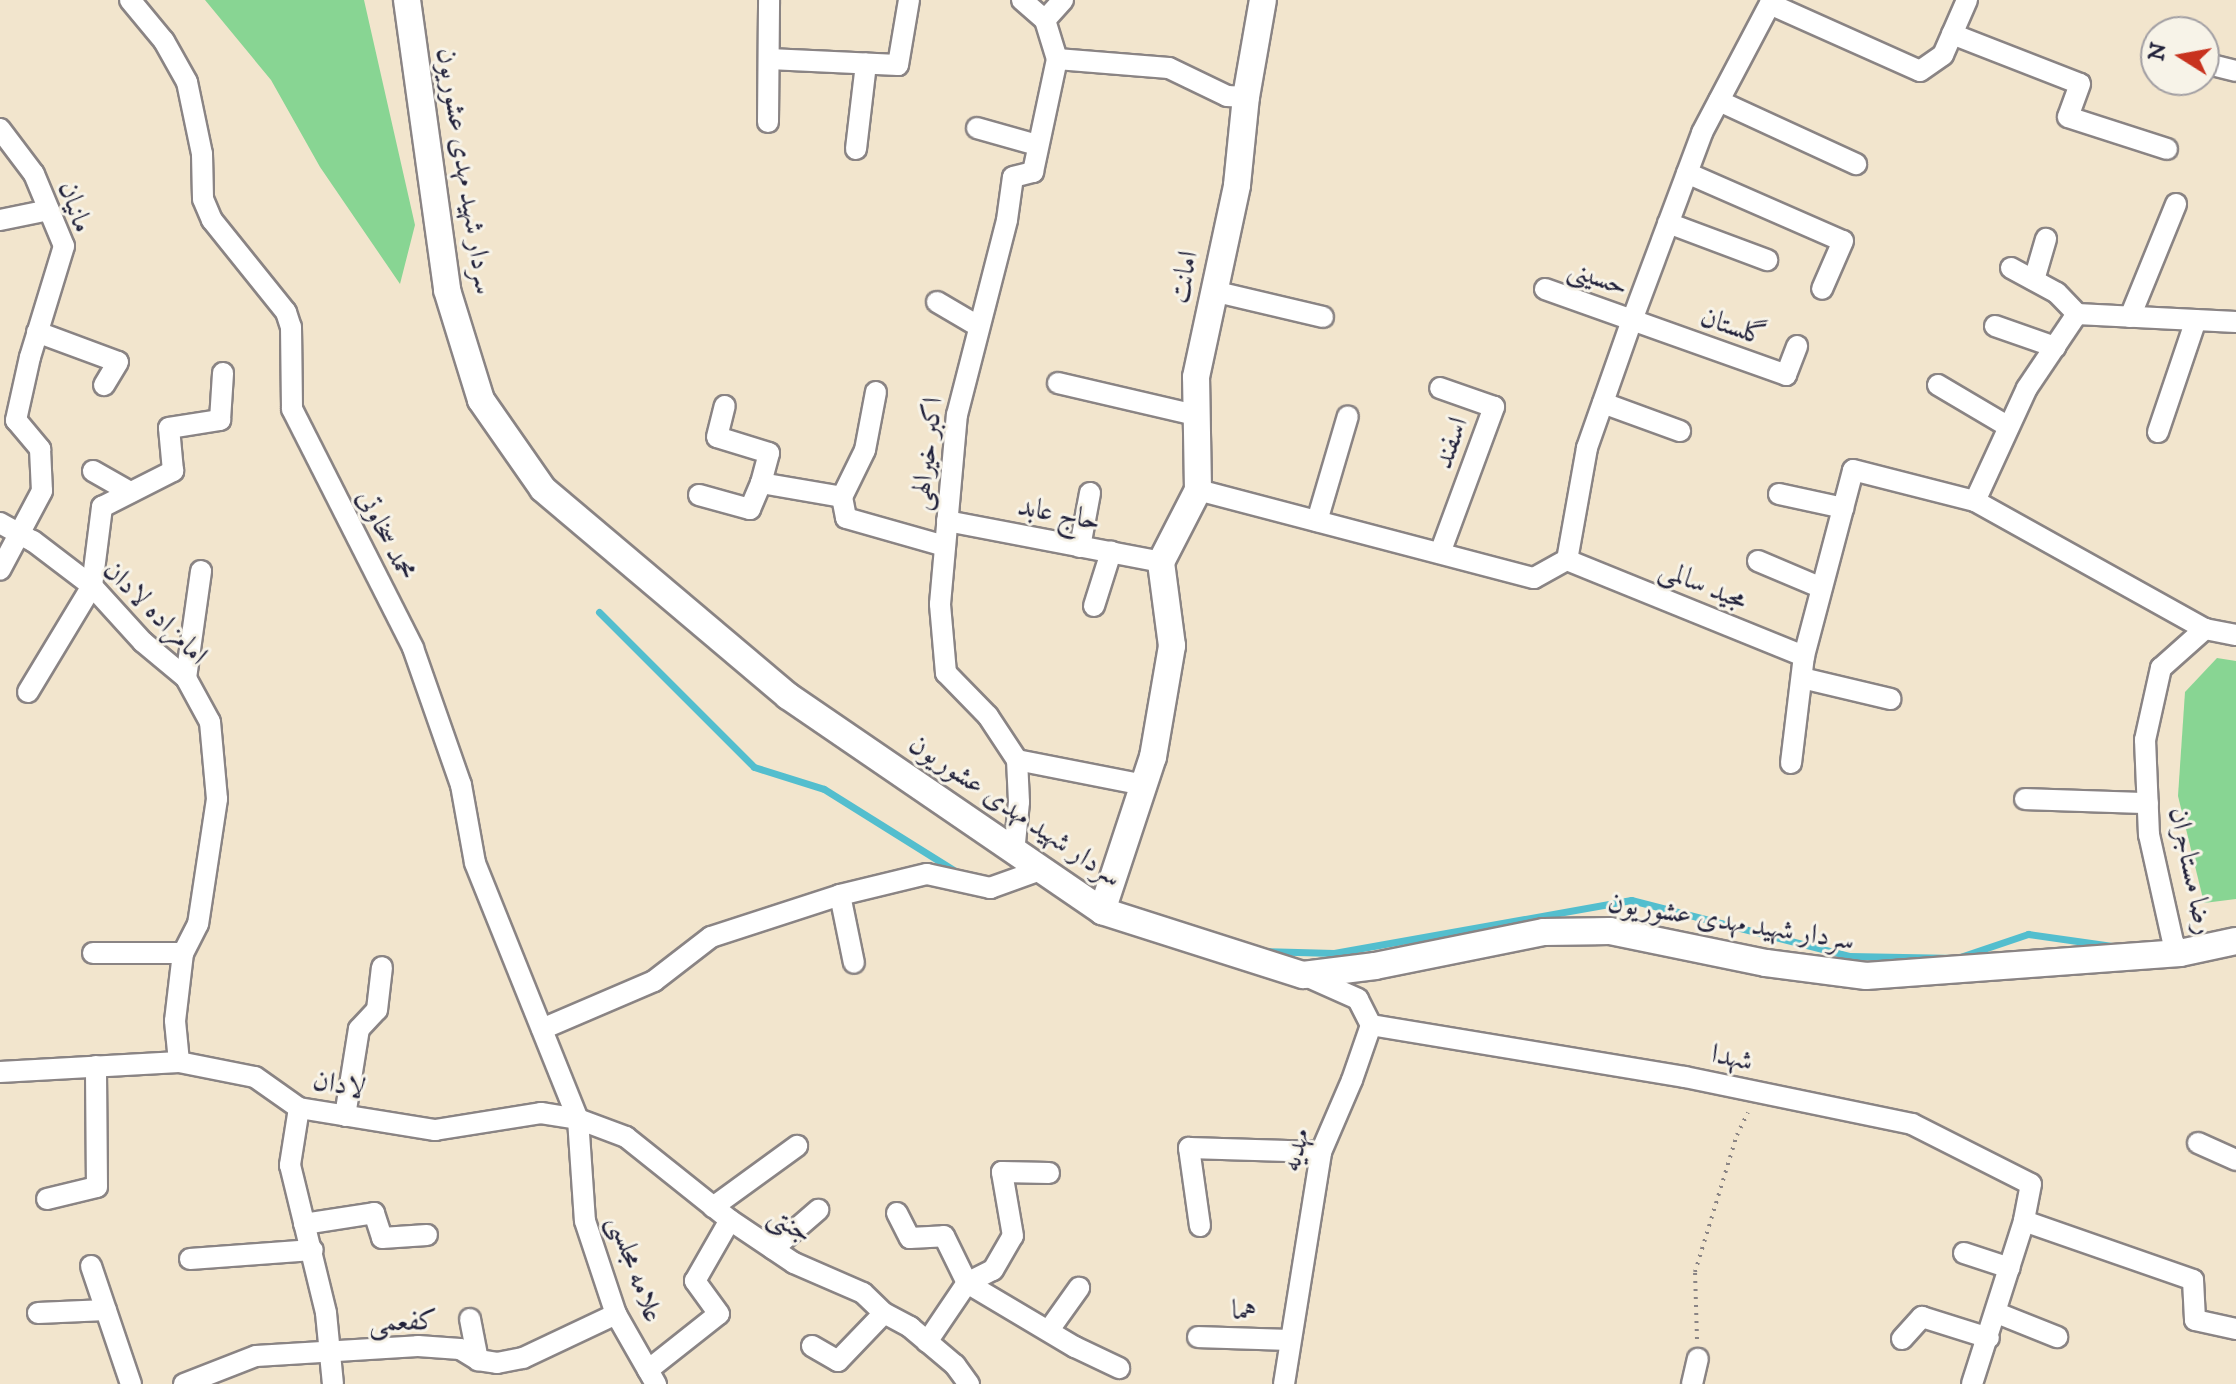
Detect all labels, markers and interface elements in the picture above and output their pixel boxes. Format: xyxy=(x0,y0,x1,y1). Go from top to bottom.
north arrow xyxy=(2140,16,2220,96)
text: N xyxy=(2143,40,2173,63)
street label: سردار شهید مهدی عشوریون xyxy=(429,45,501,297)
street label: مانیان xyxy=(51,177,99,237)
street label: امانت xyxy=(1162,248,1206,306)
street label: حسینی xyxy=(1563,252,1633,304)
street label: گلستان xyxy=(1696,300,1770,354)
street label: اکبر خیرالهی xyxy=(903,396,951,512)
street label: اسفند xyxy=(1426,413,1476,473)
street label: محمد سخاوتی xyxy=(349,484,423,586)
street label: حاج عابد xyxy=(1015,490,1103,538)
street label: مجید سالمی xyxy=(1654,552,1752,618)
street label: امامزاده لادان xyxy=(96,554,214,672)
street label: سردار شهید مهدی عشوریون xyxy=(902,727,1128,895)
street label: رضا مستاجران xyxy=(2161,804,2221,938)
street label: سردار شهید مهدی عشوریون xyxy=(1605,886,1857,958)
street label: شهدا xyxy=(1708,1037,1756,1079)
street label: لادان xyxy=(310,1063,368,1107)
street label: مهدیه xyxy=(1274,1124,1318,1176)
street label: جنتی xyxy=(762,1199,818,1251)
street label: علامه مجلسی xyxy=(600,1211,670,1327)
street label: هما xyxy=(1231,1294,1257,1328)
street label: کفعمی xyxy=(368,1304,438,1340)

